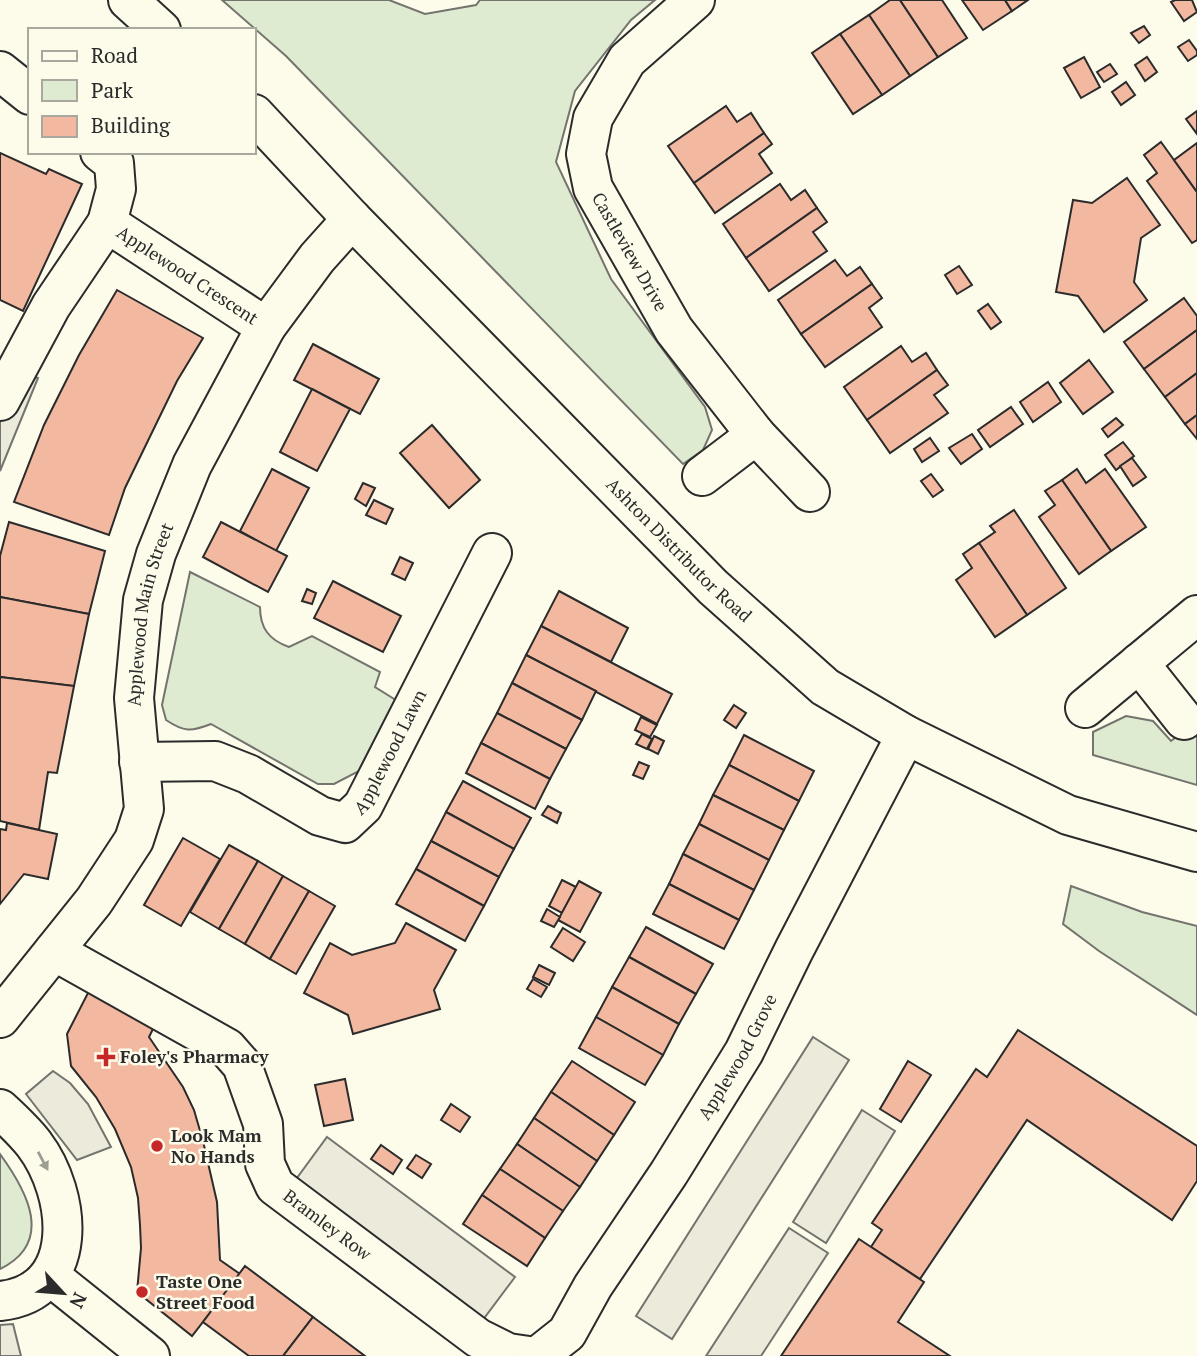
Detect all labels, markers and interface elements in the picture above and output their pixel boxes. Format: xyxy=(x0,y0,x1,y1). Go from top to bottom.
legend xyxy=(28,28,256,154)
text: Road xyxy=(91,41,138,69)
text: Park xyxy=(91,76,133,104)
text: Building xyxy=(91,111,171,139)
street label: Castleview Drive xyxy=(587,188,674,315)
street label: Applewood Crescent xyxy=(113,220,263,330)
street label: Ashton Distributor Road xyxy=(602,472,757,627)
street label: Applewood Main Street xyxy=(121,519,179,708)
street label: Applewood Lawn xyxy=(348,685,432,820)
street label: Applewood Grove xyxy=(692,989,782,1124)
place label: Foley's Pharmacy xyxy=(120,1044,269,1068)
marker: Foley's Pharmacy xyxy=(98,1049,114,1065)
place label: Look Mam No Hands xyxy=(171,1123,262,1168)
marker: Look Mam No Hands xyxy=(149,1138,165,1154)
one-way arrow xyxy=(38,1151,49,1171)
street label: Bramley Row xyxy=(279,1183,377,1266)
north arrow xyxy=(28,1258,98,1328)
place label: Taste One Street Food xyxy=(156,1269,255,1314)
marker: Taste One Street Food xyxy=(134,1284,150,1300)
text: N xyxy=(64,1289,93,1313)

